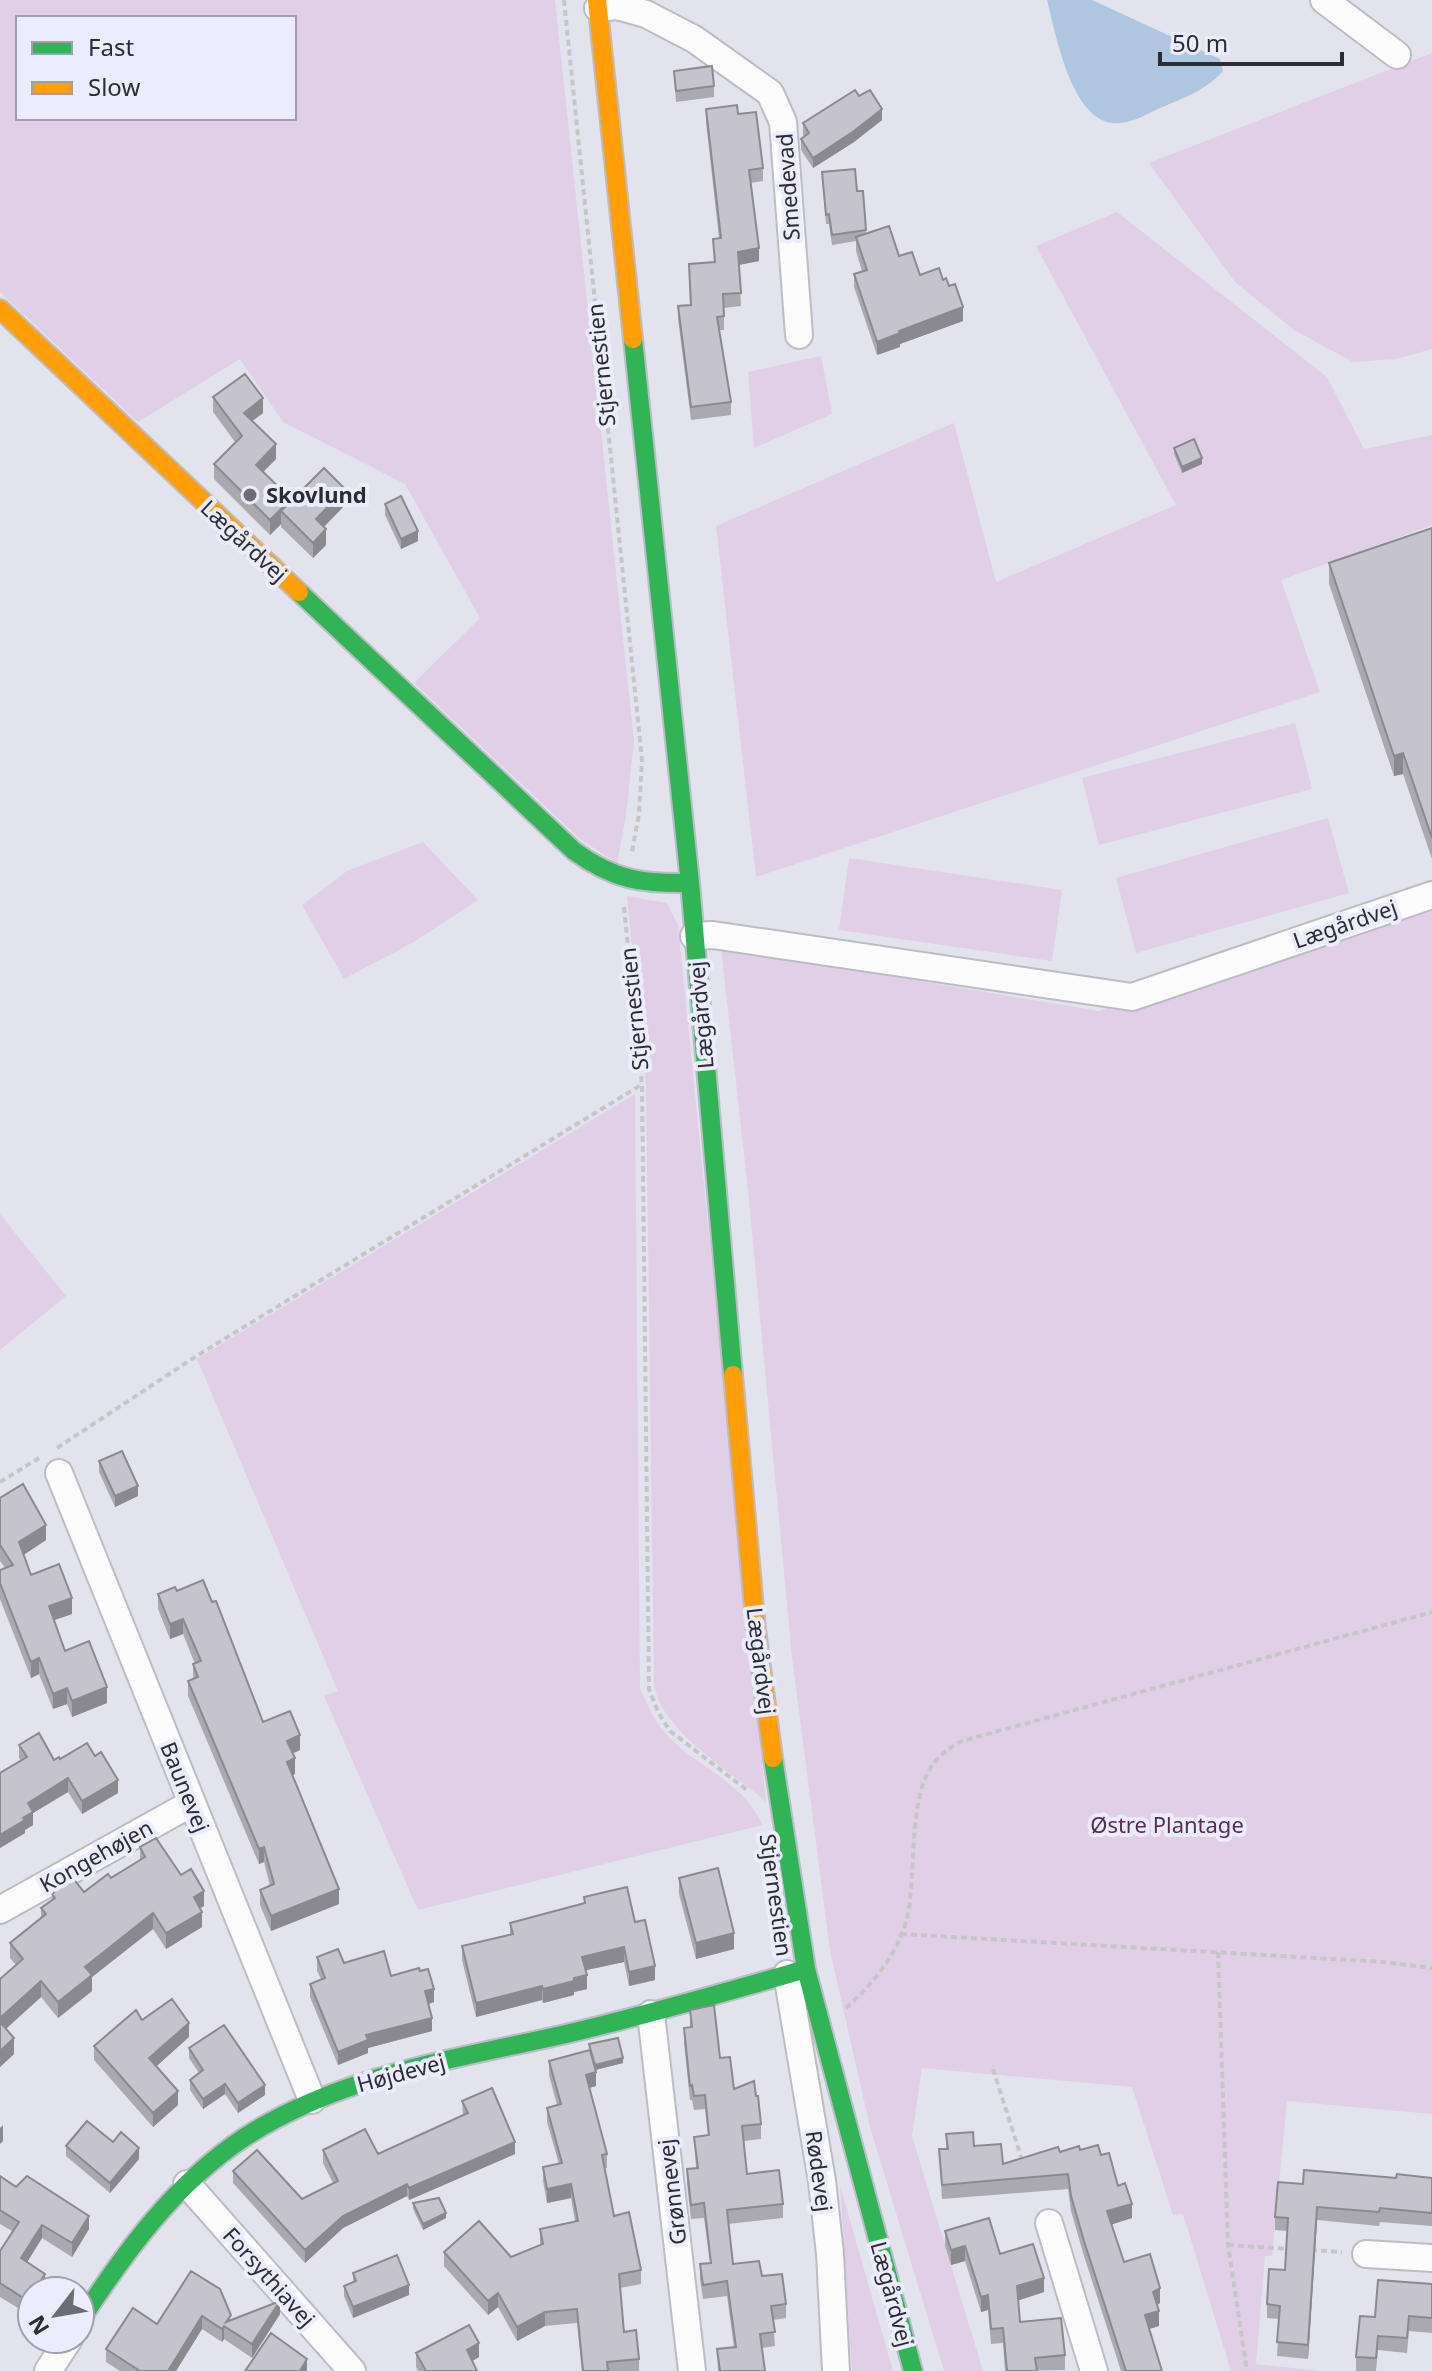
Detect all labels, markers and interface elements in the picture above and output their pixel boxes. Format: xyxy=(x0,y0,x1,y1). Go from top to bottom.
legend xyxy=(16,16,296,120)
scale bar xyxy=(1160,16,1342,66)
text: 50 m xyxy=(1172,26,1228,59)
text: Fast xyxy=(88,30,134,63)
text: Slow xyxy=(88,70,140,103)
street label: Smedevad xyxy=(768,132,806,242)
street label: Stjernestien xyxy=(579,302,621,428)
place label: Skovlund xyxy=(266,479,367,509)
marker: Skovlund xyxy=(241,486,259,504)
street label: Lægårdvej xyxy=(195,493,294,588)
street label: Lægårdvej xyxy=(1289,891,1401,955)
street label: Stjernestien xyxy=(612,946,654,1072)
street label: Lægårdvej xyxy=(680,960,720,1070)
street label: Lægårdvej xyxy=(741,1606,783,1716)
street label: Baunevej xyxy=(154,1737,218,1836)
park label: Østre Plantage xyxy=(1090,1809,1244,1839)
street label: Kongehøjen xyxy=(34,1812,157,1899)
street label: Stjernestien xyxy=(754,1832,800,1958)
street label: Højdevej xyxy=(353,2046,448,2098)
street label: Rødevej xyxy=(799,2128,841,2213)
street label: Grønnevej xyxy=(650,2137,692,2247)
street label: Forsythiavej xyxy=(217,2220,323,2333)
street label: Lægårdvej xyxy=(865,2238,921,2350)
north arrow xyxy=(16,2275,96,2355)
text: N xyxy=(21,2310,55,2341)

